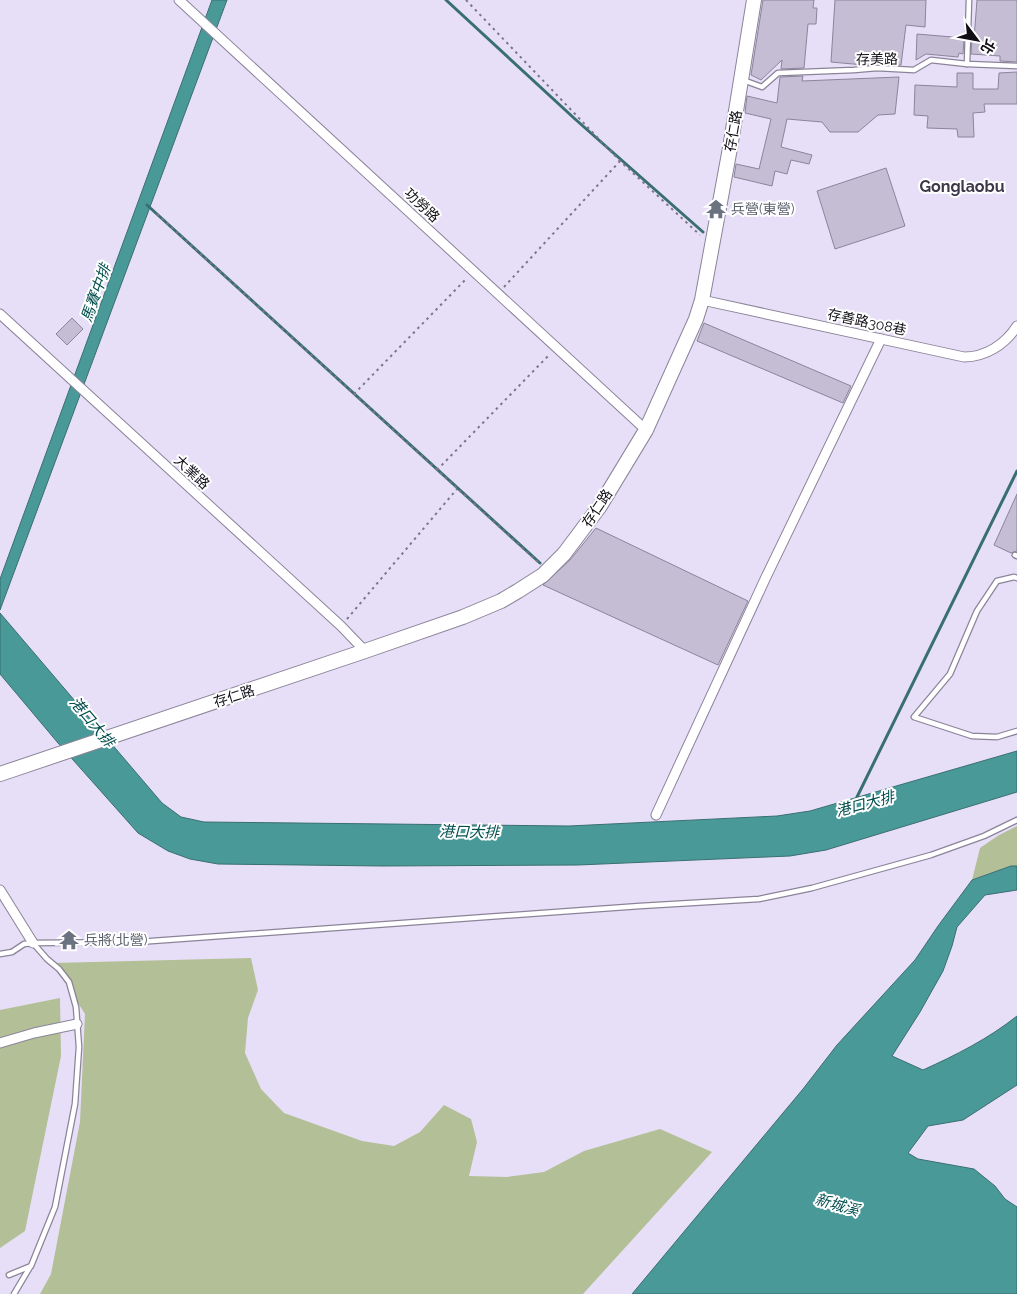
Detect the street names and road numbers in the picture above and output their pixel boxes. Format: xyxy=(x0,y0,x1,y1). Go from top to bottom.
street label: 存美路 xyxy=(856,51,898,67)
street label: 存仁路 xyxy=(721,109,745,153)
street label: 功勞路 xyxy=(401,185,443,225)
street label: 存善路308巷 xyxy=(826,306,908,338)
street label: 大業路 xyxy=(171,452,213,492)
street label: 存仁路 xyxy=(579,486,615,530)
street label: 存仁路 xyxy=(212,682,256,710)

